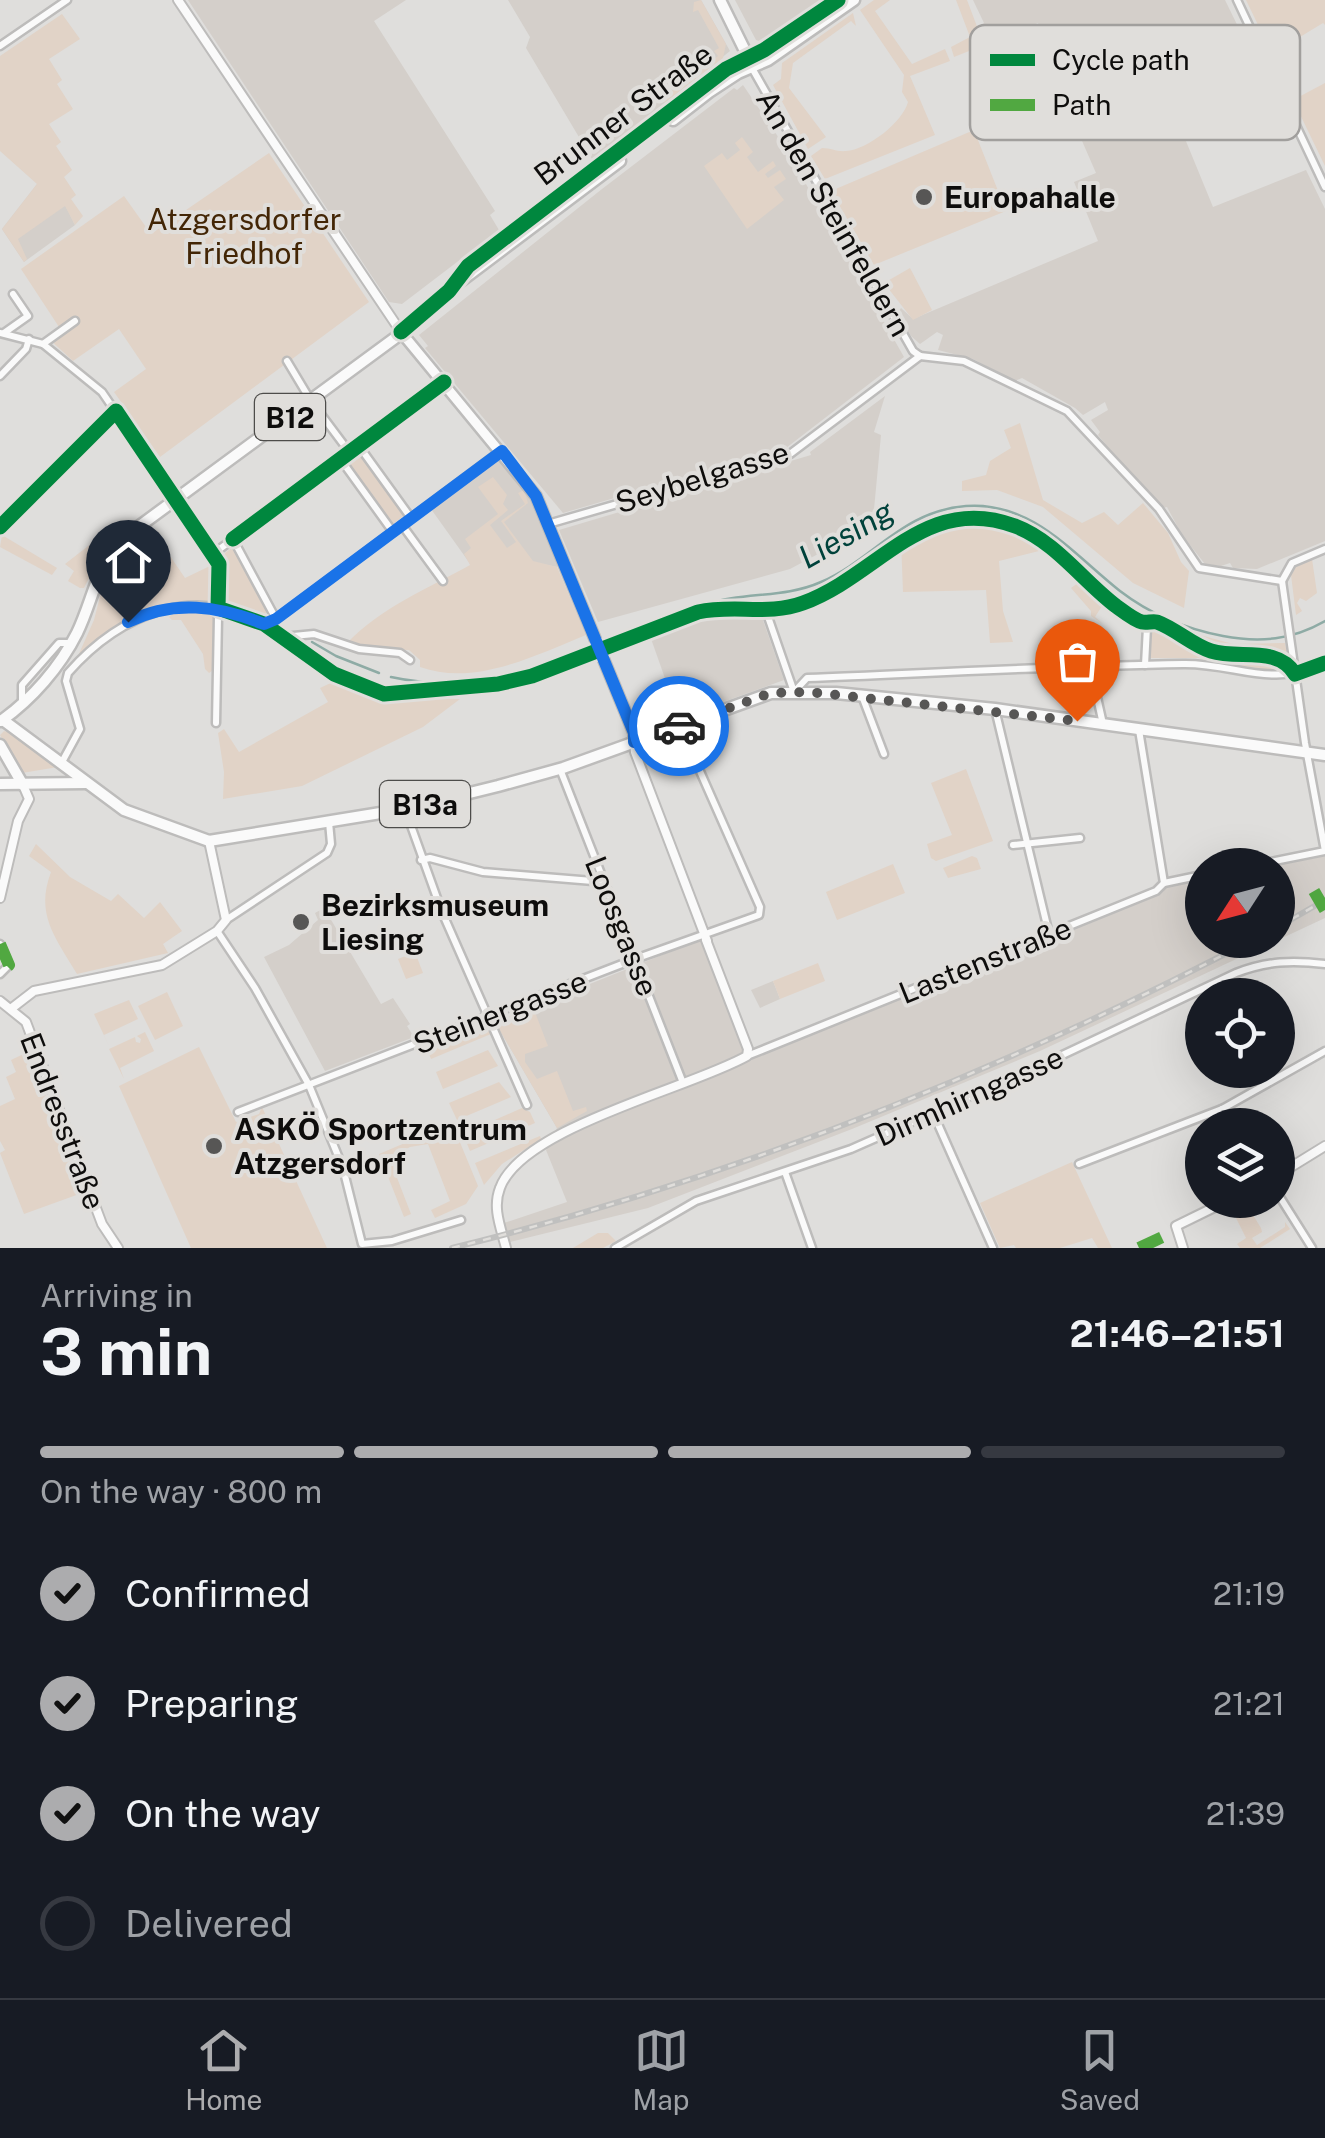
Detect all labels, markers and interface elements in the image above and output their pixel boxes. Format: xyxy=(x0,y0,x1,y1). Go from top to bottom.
legend xyxy=(970,25,1300,140)
street label: Brunner Straße xyxy=(527,35,719,193)
text: Cycle path xyxy=(1052,43,1190,76)
street label: An den Steinfeldern xyxy=(749,84,919,342)
text: Path xyxy=(1052,88,1111,121)
place label: Europahalle xyxy=(944,179,1116,215)
marker: Europahalle xyxy=(913,186,935,208)
park label: Atzgersdorfer Friedhof xyxy=(147,201,341,271)
road number: B12 xyxy=(255,394,325,440)
street label: Seybelgasse xyxy=(611,434,793,520)
water label: Liesing xyxy=(792,492,900,576)
pin xyxy=(86,520,171,623)
icon: home xyxy=(101,535,156,590)
pin xyxy=(1035,619,1120,722)
icon: bag xyxy=(1050,634,1105,689)
courier xyxy=(629,676,729,776)
icon: car xyxy=(652,699,707,754)
road number: B13a xyxy=(380,781,470,827)
north arrow xyxy=(1185,848,1295,958)
map controls xyxy=(1185,848,1295,1218)
street label: Loosgasse xyxy=(578,851,666,1001)
place label: Bezirksmuseum Liesing xyxy=(321,887,549,957)
street label: Lastenstraße xyxy=(894,909,1076,1011)
marker: Bezirksmuseum Liesing xyxy=(290,911,312,933)
street label: Steinergasse xyxy=(408,962,592,1062)
button: locate xyxy=(1185,978,1295,1088)
street label: Endresstraße xyxy=(13,1028,113,1214)
street label: Dirmhirngasse xyxy=(869,1038,1069,1154)
button: layers xyxy=(1185,1108,1295,1218)
place label: ASKÖ Sportzentrum Atzgersdorf xyxy=(234,1111,527,1181)
marker: ASKÖ Sportzentrum Atzgersdorf xyxy=(203,1135,225,1157)
text: Arriving in xyxy=(40,1277,193,1314)
text: 21:46–21:51 xyxy=(1069,1311,1285,1356)
text: 3 min xyxy=(40,1313,212,1390)
text: On the way · 800 m xyxy=(40,1473,322,1510)
icon: check xyxy=(40,1566,95,1621)
text: Confirmed xyxy=(125,1571,310,1616)
text: 21:19 xyxy=(1213,1575,1285,1612)
icon: check xyxy=(40,1676,95,1731)
text: Preparing xyxy=(125,1681,299,1726)
text: 21:21 xyxy=(1213,1685,1285,1722)
icon: check xyxy=(40,1786,95,1841)
text: On the way xyxy=(125,1791,321,1836)
text: 21:39 xyxy=(1206,1795,1285,1832)
text: Delivered xyxy=(125,1901,293,1946)
tab: Home xyxy=(185,2023,262,2116)
tab: Map xyxy=(633,2023,689,2116)
tab: Saved xyxy=(1060,2023,1140,2116)

